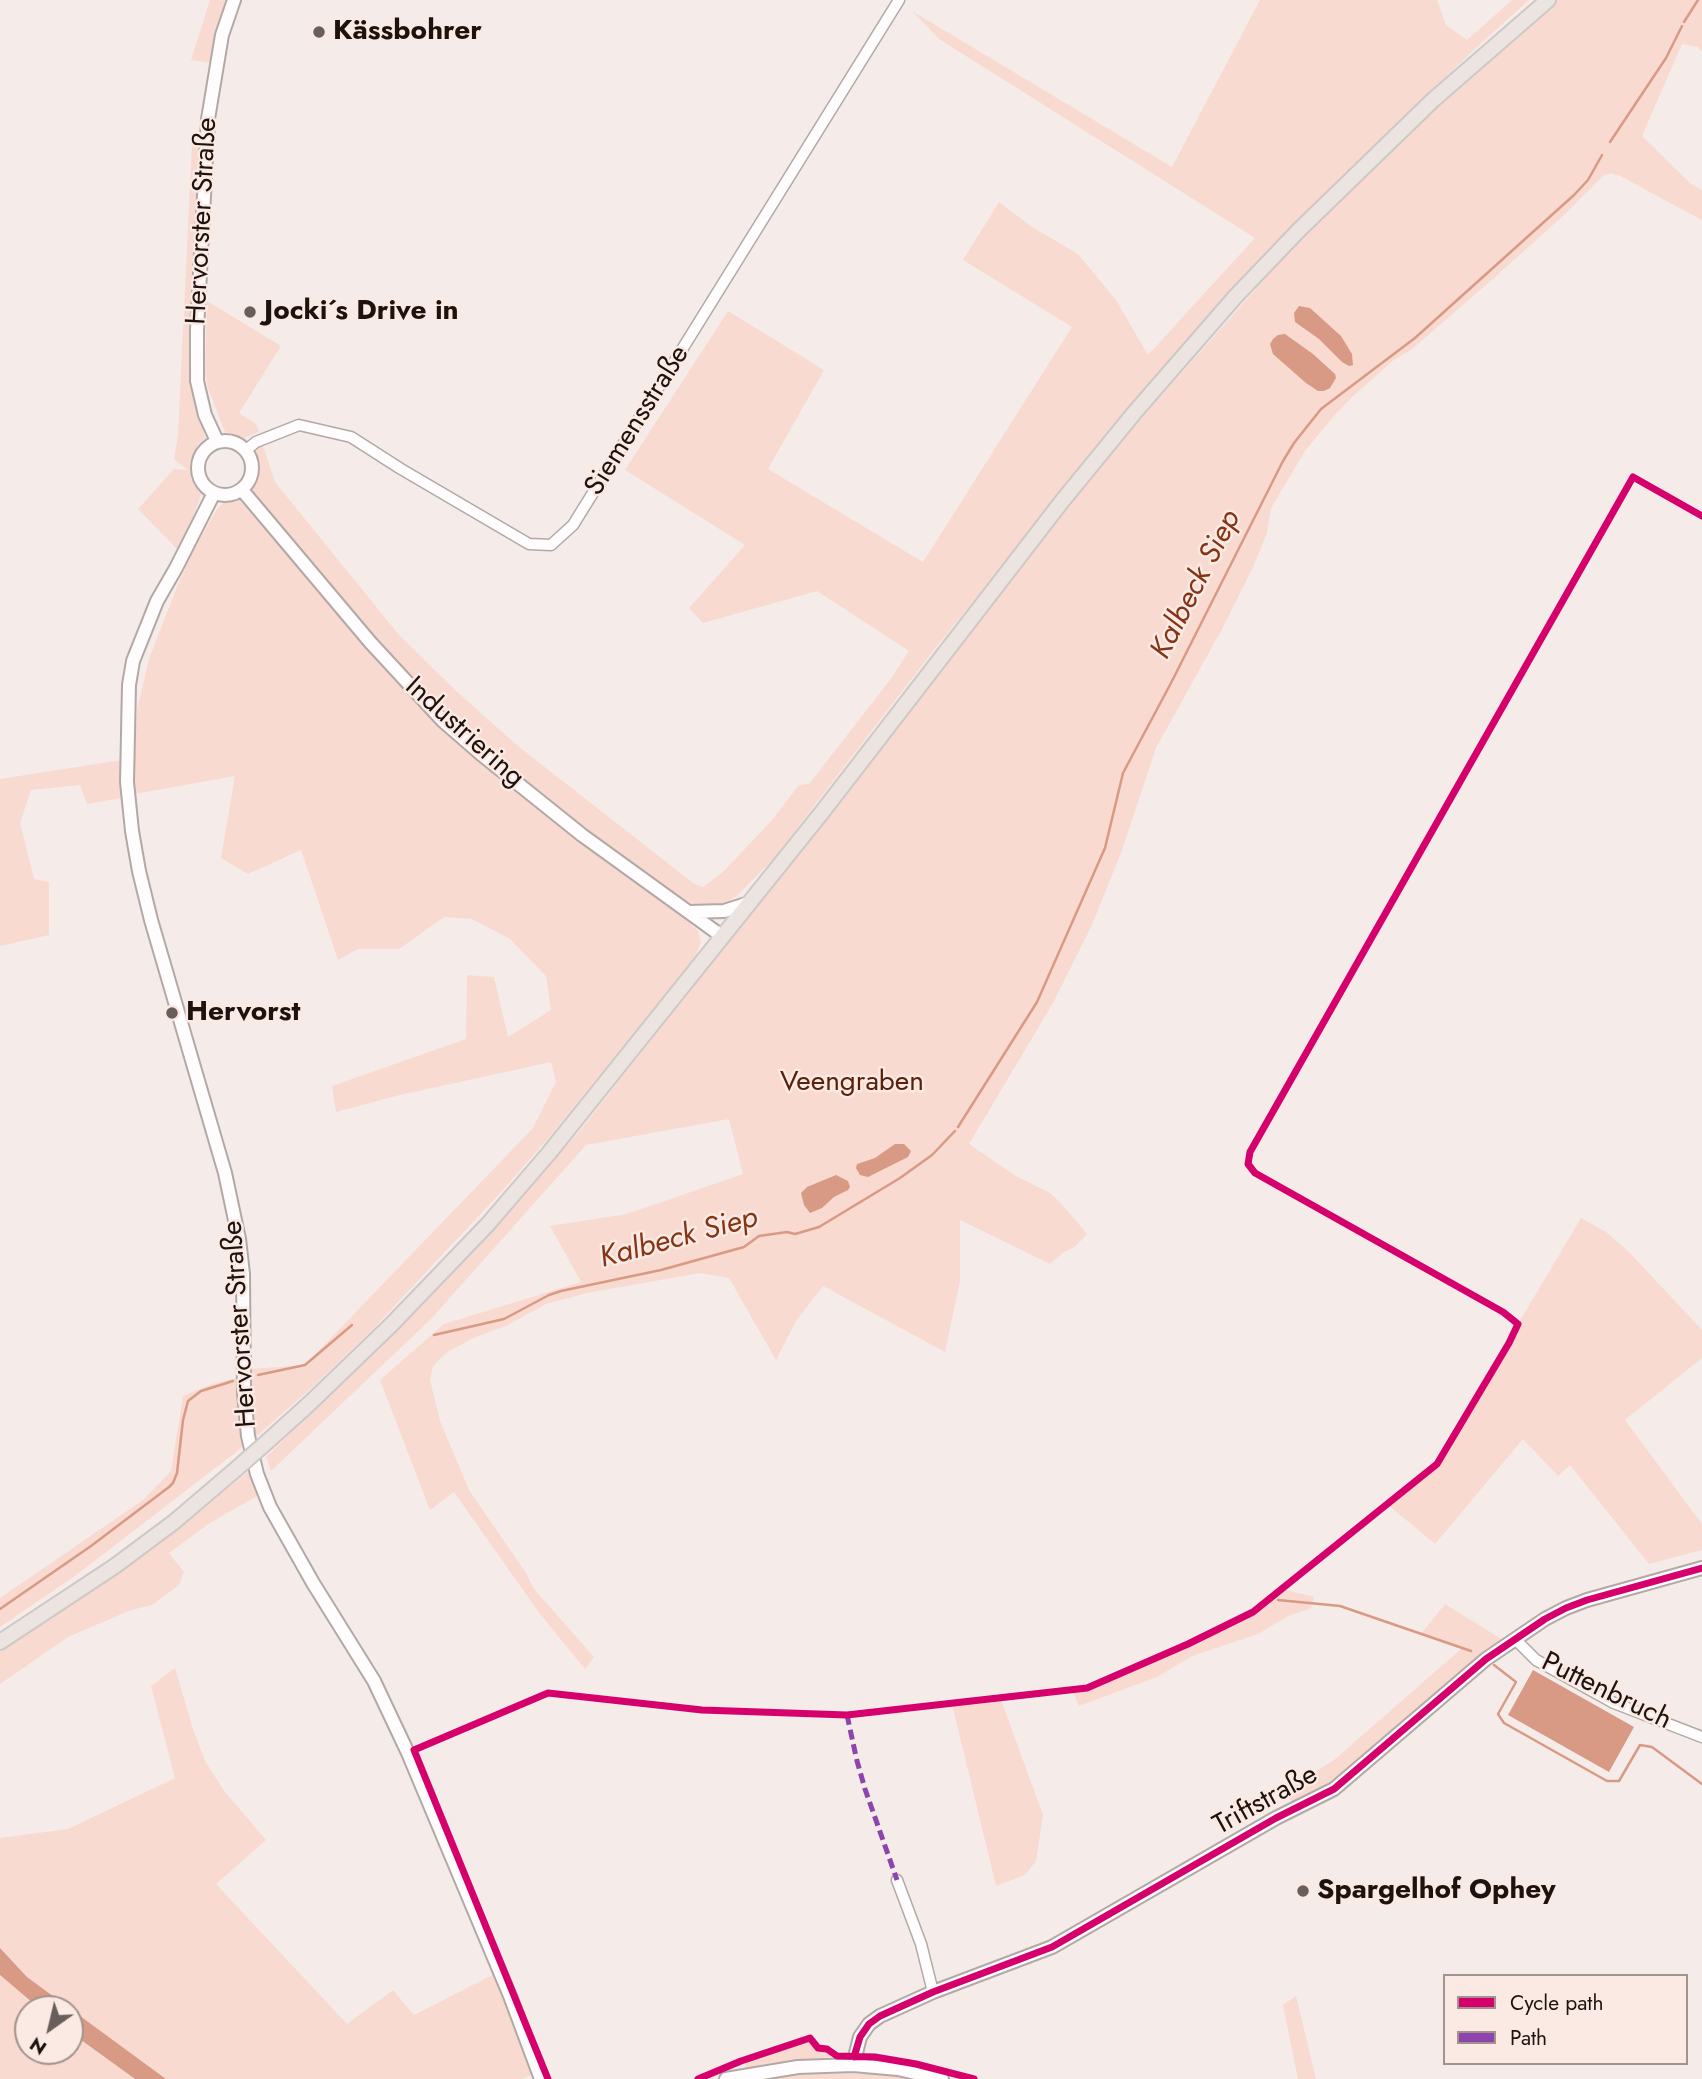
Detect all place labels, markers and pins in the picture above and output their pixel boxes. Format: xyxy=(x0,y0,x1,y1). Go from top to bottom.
place label: Kässbohrer xyxy=(333,15,482,49)
marker: Kässbohrer xyxy=(311,24,327,40)
place label: Jocki´s Drive in xyxy=(264,295,459,329)
marker: Jocki´s Drive in xyxy=(242,304,258,320)
place label: Hervorst xyxy=(186,996,300,1030)
marker: Hervorst xyxy=(164,1005,180,1021)
place label: Spargelhof Ophey xyxy=(1317,1874,1556,1908)
marker: Spargelhof Ophey xyxy=(1295,1883,1311,1899)

